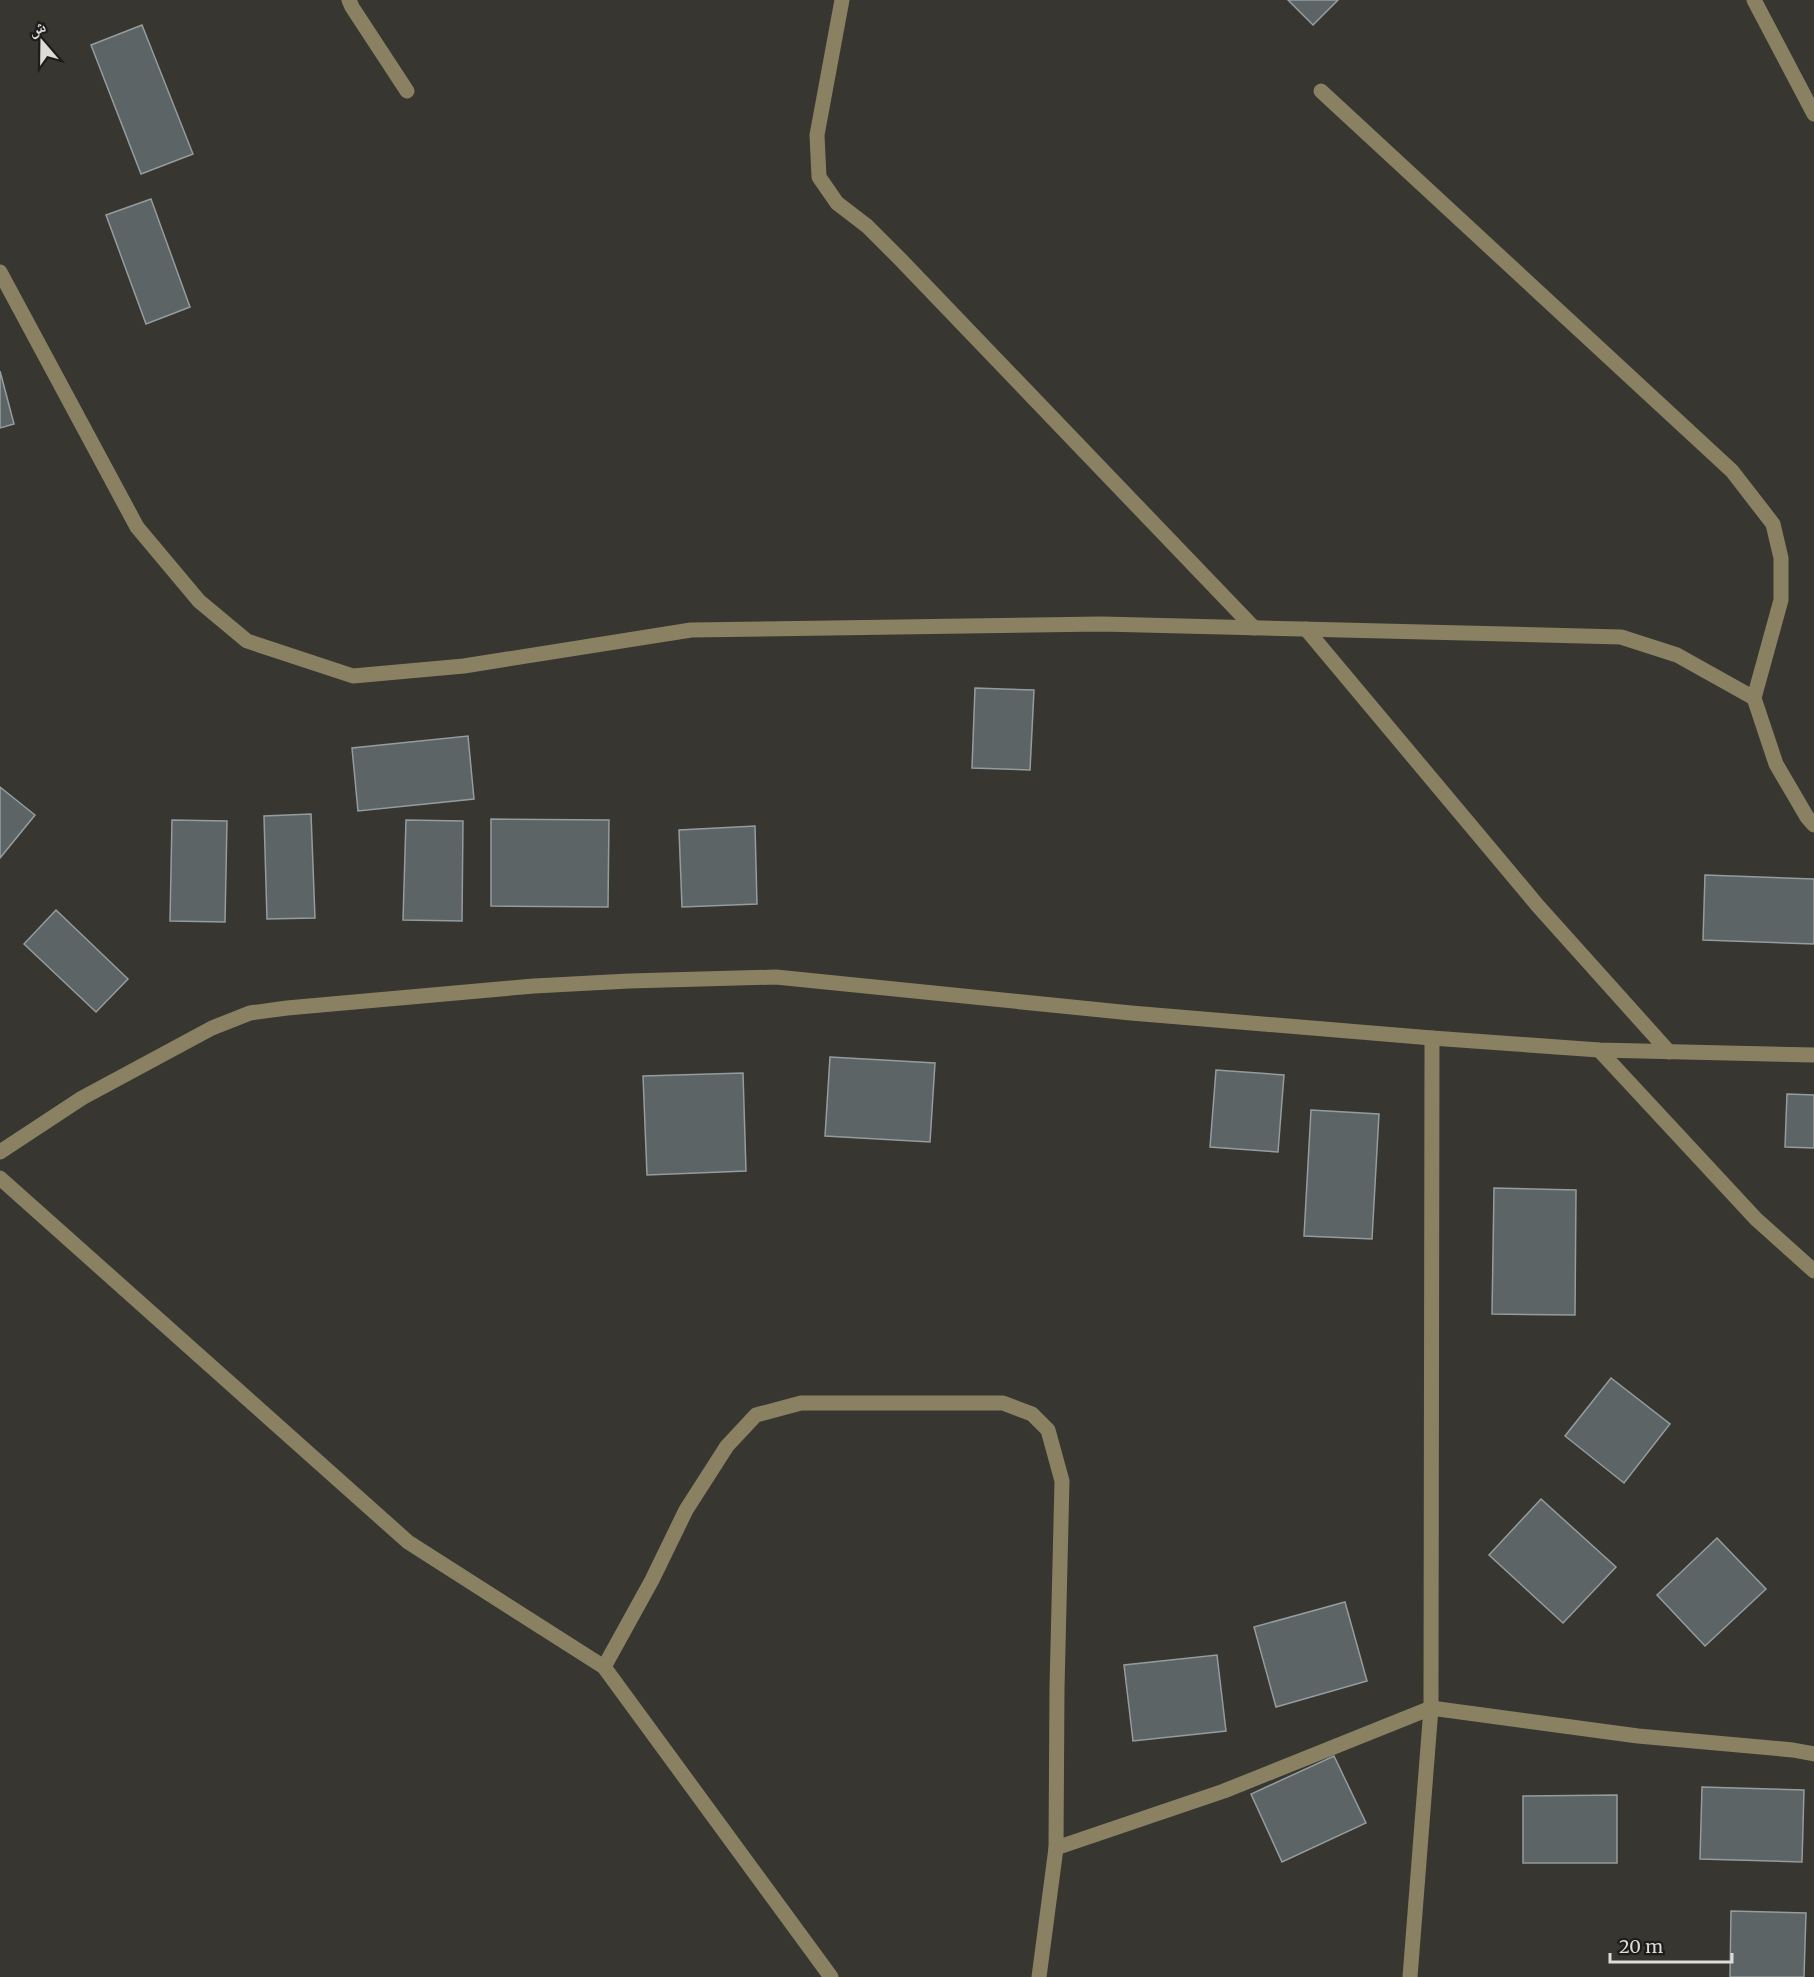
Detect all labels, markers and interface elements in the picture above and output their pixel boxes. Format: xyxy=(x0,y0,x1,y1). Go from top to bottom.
north arrow xyxy=(12,12,72,72)
text: ش xyxy=(25,16,48,40)
scale bar xyxy=(1610,1926,1732,1964)
text: 20 m xyxy=(1619,1935,1663,1958)

